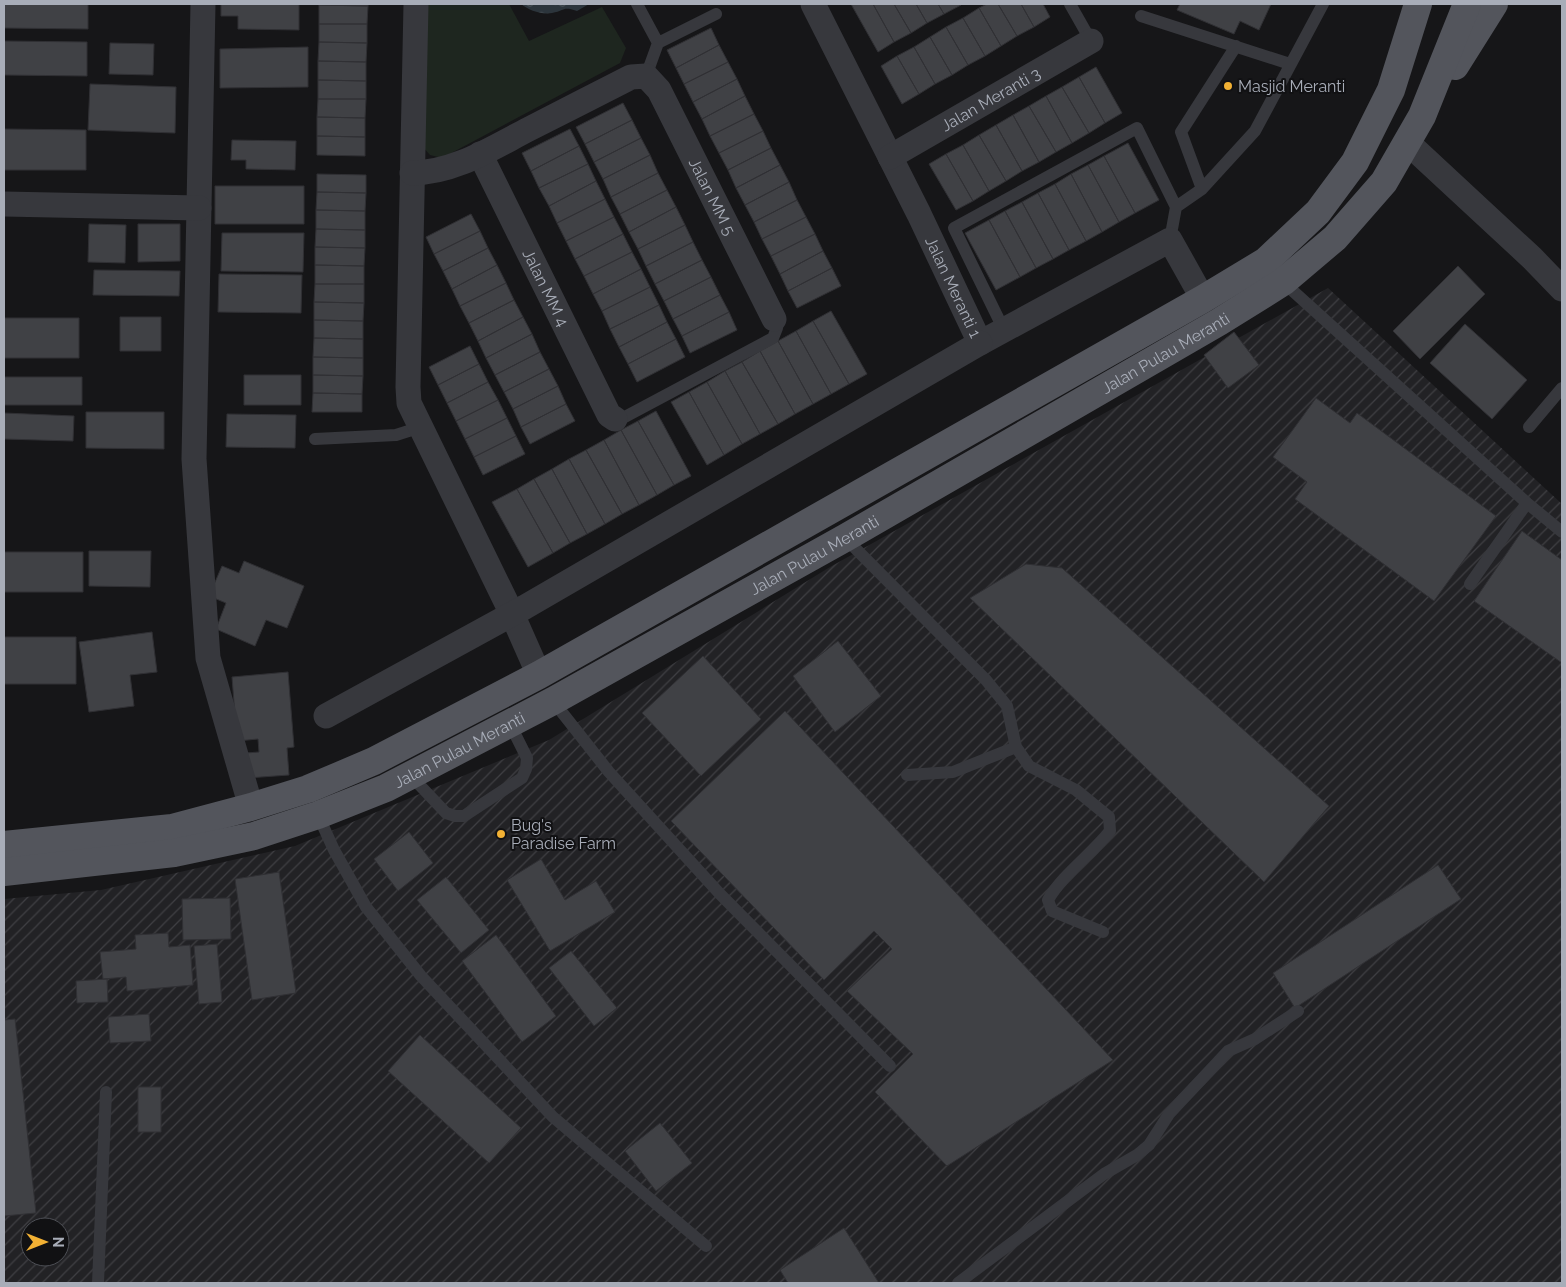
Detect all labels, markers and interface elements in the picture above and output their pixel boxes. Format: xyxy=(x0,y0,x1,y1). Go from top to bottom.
street label: Jalan Meranti 3 xyxy=(938,63,1044,135)
place label: Masjid Meranti xyxy=(1238,77,1345,96)
marker: Masjid Meranti xyxy=(1222,80,1234,92)
street label: Jalan MM 5 xyxy=(685,155,739,239)
street label: Jalan Meranti 1 xyxy=(921,234,985,341)
street label: Jalan MM 4 xyxy=(519,246,573,330)
street label: Jalan Pulau Meranti xyxy=(1098,309,1233,398)
street label: Jalan Pulau Meranti xyxy=(747,512,882,599)
street label: Jalan Pulau Meranti xyxy=(391,708,528,792)
place label: Bug's Paradise Farm xyxy=(511,816,616,853)
marker: Bug's Paradise Farm xyxy=(495,828,507,840)
north arrow xyxy=(20,1217,70,1267)
text: N xyxy=(50,1237,66,1247)

